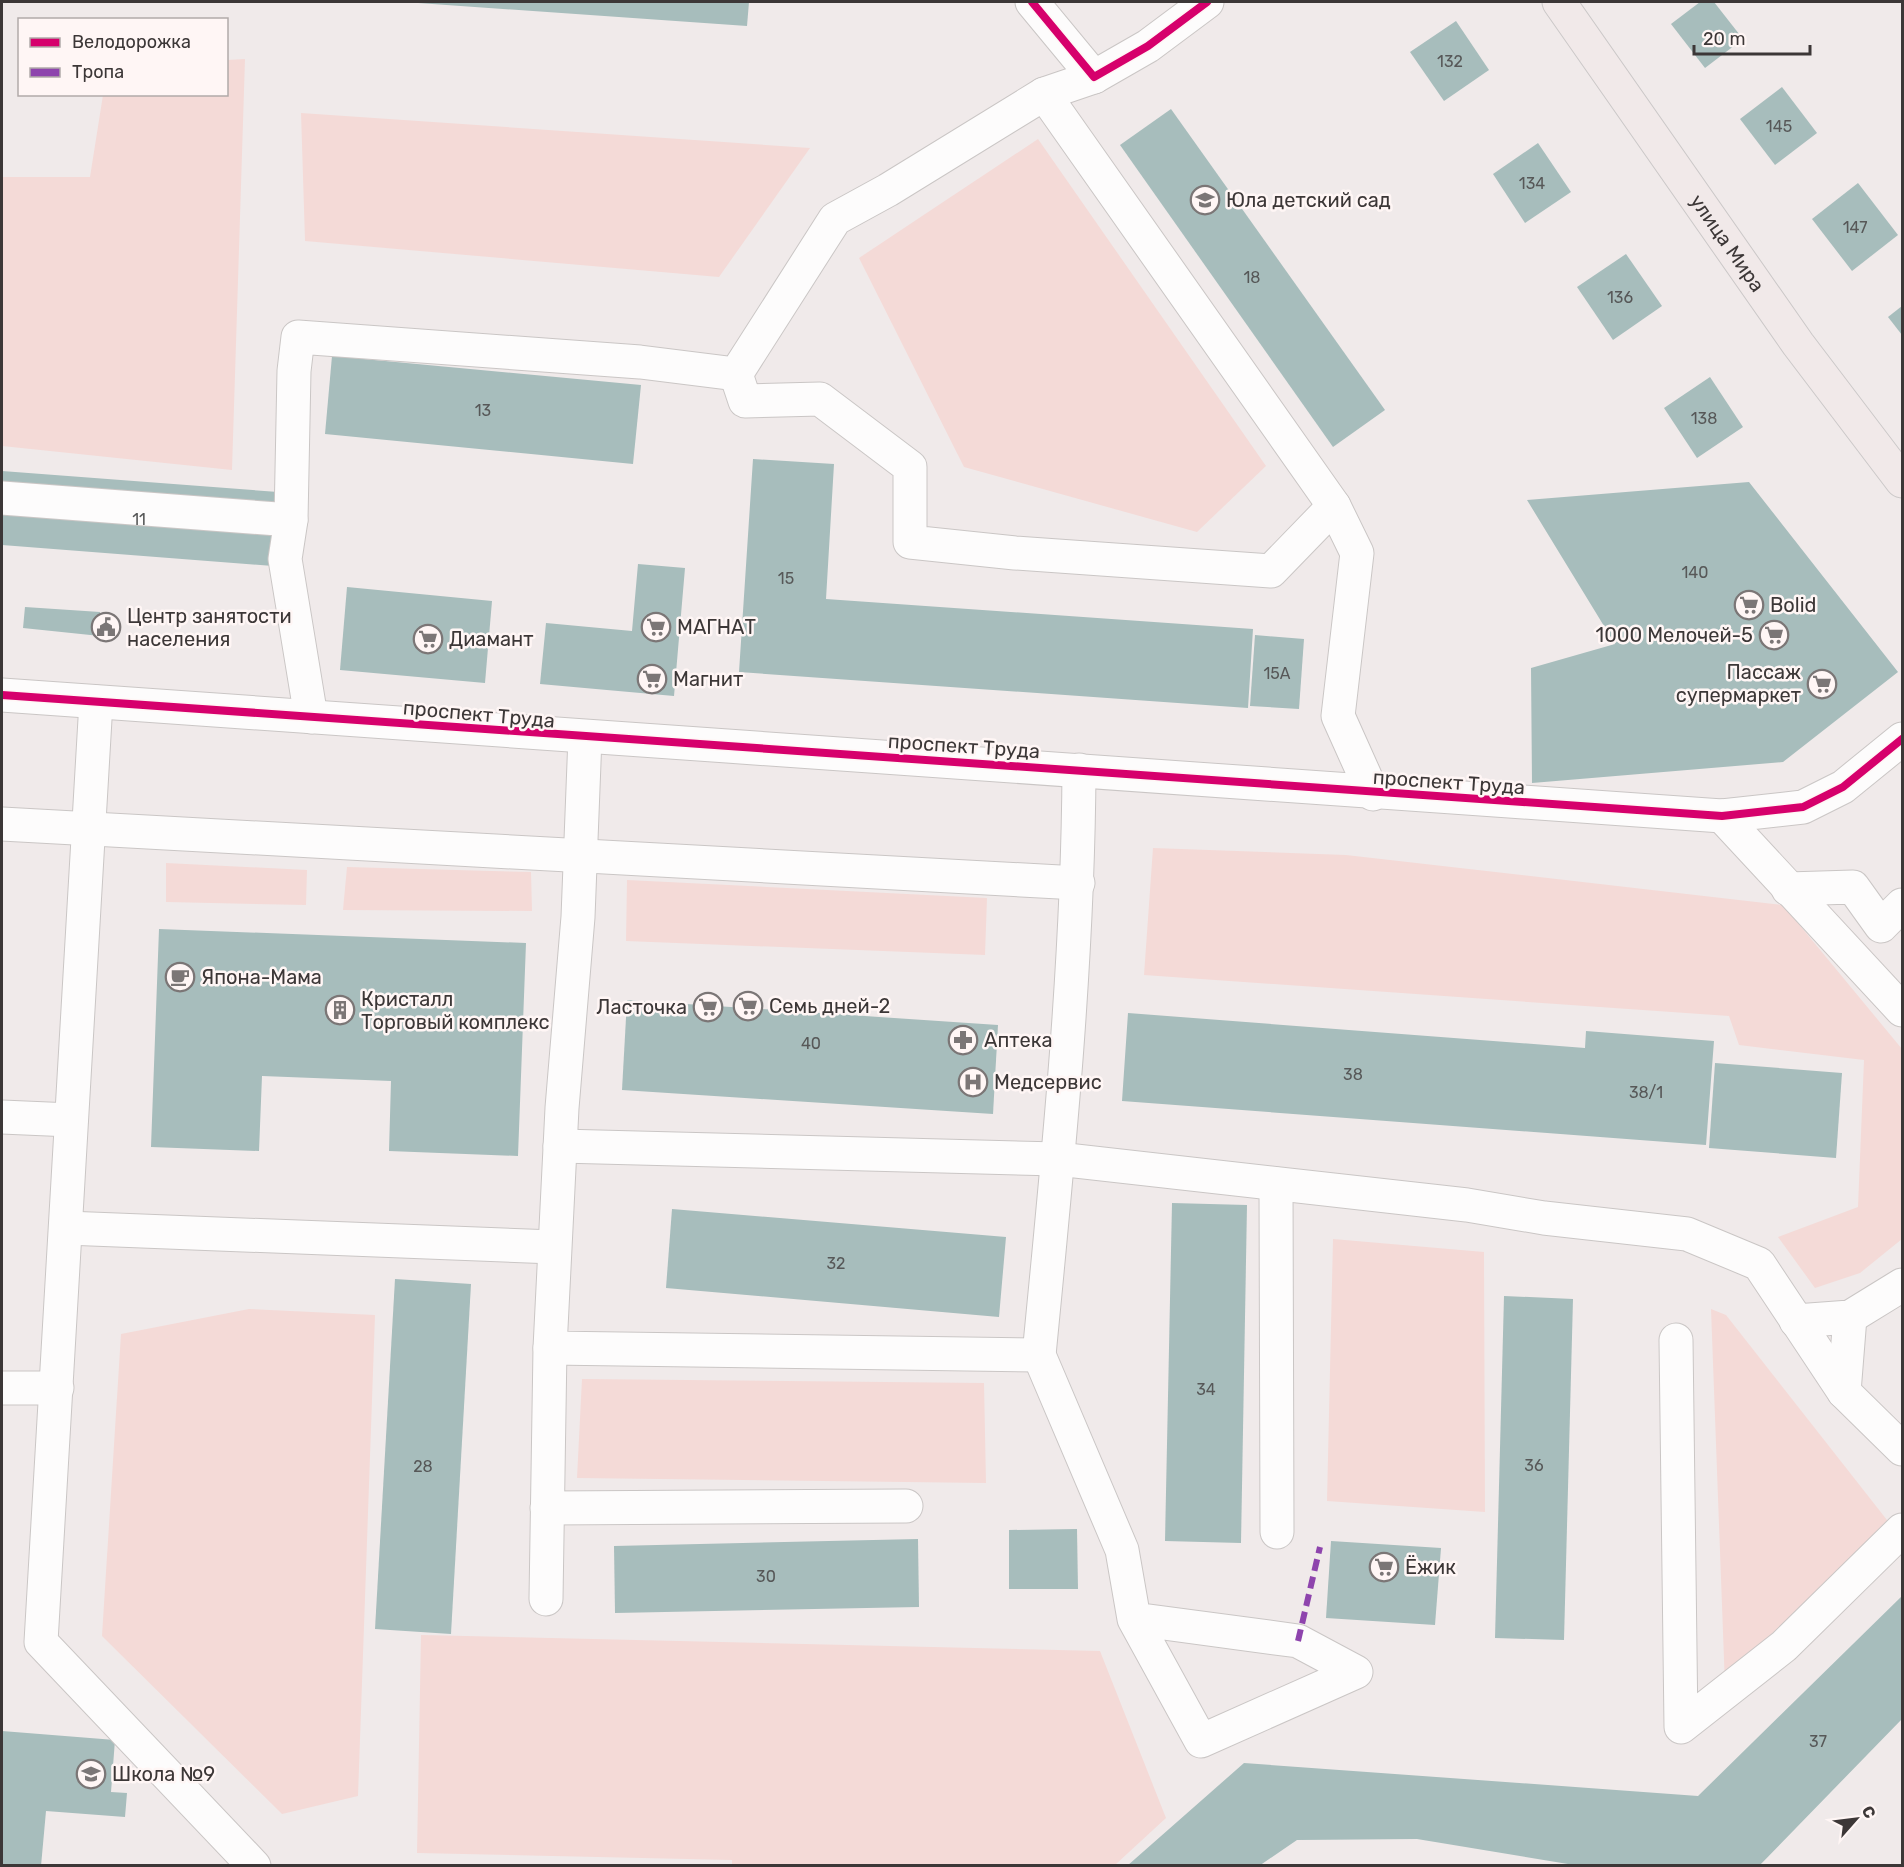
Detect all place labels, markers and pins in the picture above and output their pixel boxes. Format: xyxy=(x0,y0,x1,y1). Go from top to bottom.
school or university icon: Юла детский сад xyxy=(1189,184,1221,216)
place label: Юла детский сад xyxy=(1226,188,1391,212)
supermarket icon: Bolid xyxy=(1733,589,1765,621)
place label: Bolid xyxy=(1770,593,1816,617)
place label: Центр занятости населения xyxy=(127,604,292,651)
public building icon: Центр занятости населения xyxy=(90,611,122,643)
supermarket icon: МАГНАТ xyxy=(640,611,672,643)
place label: МАГНАТ xyxy=(677,615,756,639)
supermarket icon: 1000 Мелочей-5 xyxy=(1758,619,1790,651)
supermarket icon: Диамант xyxy=(412,623,444,655)
place label: 1000 Мелочей-5 xyxy=(1596,623,1753,647)
place label: Диамант xyxy=(449,627,533,651)
place label: Пассаж супермаркет xyxy=(1676,660,1801,707)
supermarket icon: Магнит xyxy=(636,663,668,695)
place label: Магнит xyxy=(673,667,743,691)
supermarket icon: Пассаж супермаркет xyxy=(1806,668,1838,700)
cafe icon: Япона-Мама xyxy=(164,961,196,993)
place label: Япона-Мама xyxy=(201,965,322,989)
place label: Кристалл Торговый комплекс xyxy=(361,987,550,1034)
supermarket icon: Семь дней-2 xyxy=(732,990,764,1022)
supermarket icon: Ласточка xyxy=(692,991,724,1023)
building icon: Кристалл Торговый комплекс xyxy=(324,994,356,1026)
place label: Семь дней-2 xyxy=(769,994,890,1018)
place label: Ласточка xyxy=(596,995,687,1019)
pharmacy icon: Аптека xyxy=(947,1024,979,1056)
place label: Аптека xyxy=(984,1028,1052,1052)
hospital icon: Медсервис xyxy=(957,1066,989,1098)
place label: Медсервис xyxy=(994,1070,1102,1094)
supermarket icon: Ёжик xyxy=(1368,1551,1400,1583)
place label: Ёжик xyxy=(1405,1555,1456,1579)
school or university icon: Школа №9 xyxy=(75,1758,107,1790)
place label: Школа №9 xyxy=(112,1762,215,1786)

